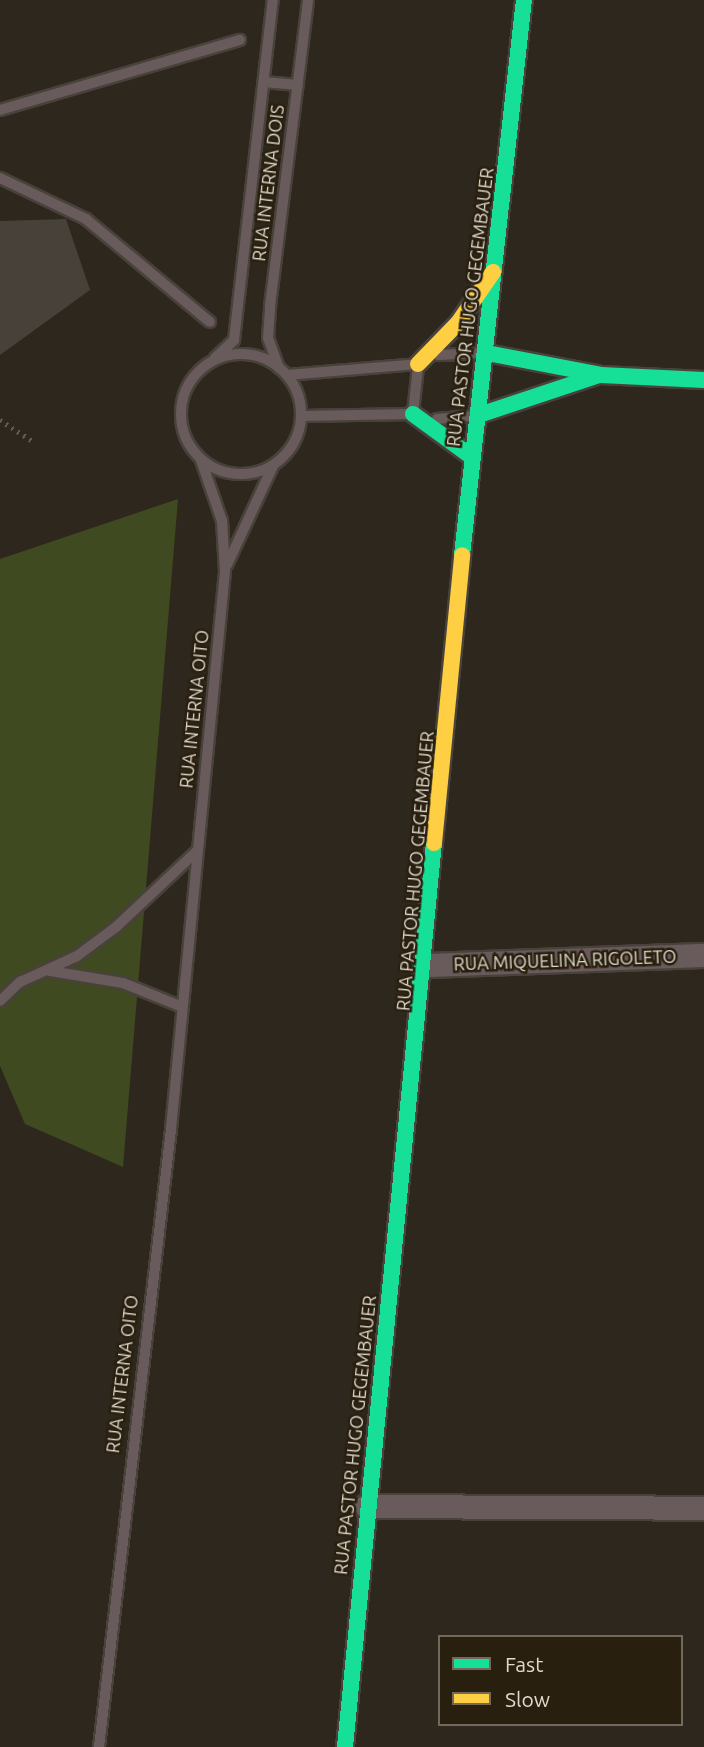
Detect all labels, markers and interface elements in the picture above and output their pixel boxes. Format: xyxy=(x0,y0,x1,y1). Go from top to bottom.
street label: RUA INTERNA DOIS xyxy=(248,104,288,262)
street label: RUA PASTOR HUGO GEGEMBAUER xyxy=(442,166,498,448)
street label: RUA INTERNA OITO xyxy=(175,629,213,789)
street label: RUA PASTOR HUGO GEGEMBAUER xyxy=(392,730,438,1012)
street label: RUA MIQUELINA RIGOLETO xyxy=(453,945,677,975)
street label: RUA INTERNA OITO xyxy=(102,1294,142,1454)
street label: RUA PASTOR HUGO GEGEMBAUER xyxy=(330,1294,380,1576)
legend xyxy=(438,1635,683,1726)
text: Fast xyxy=(505,1652,543,1676)
text: Slow xyxy=(505,1687,550,1711)

